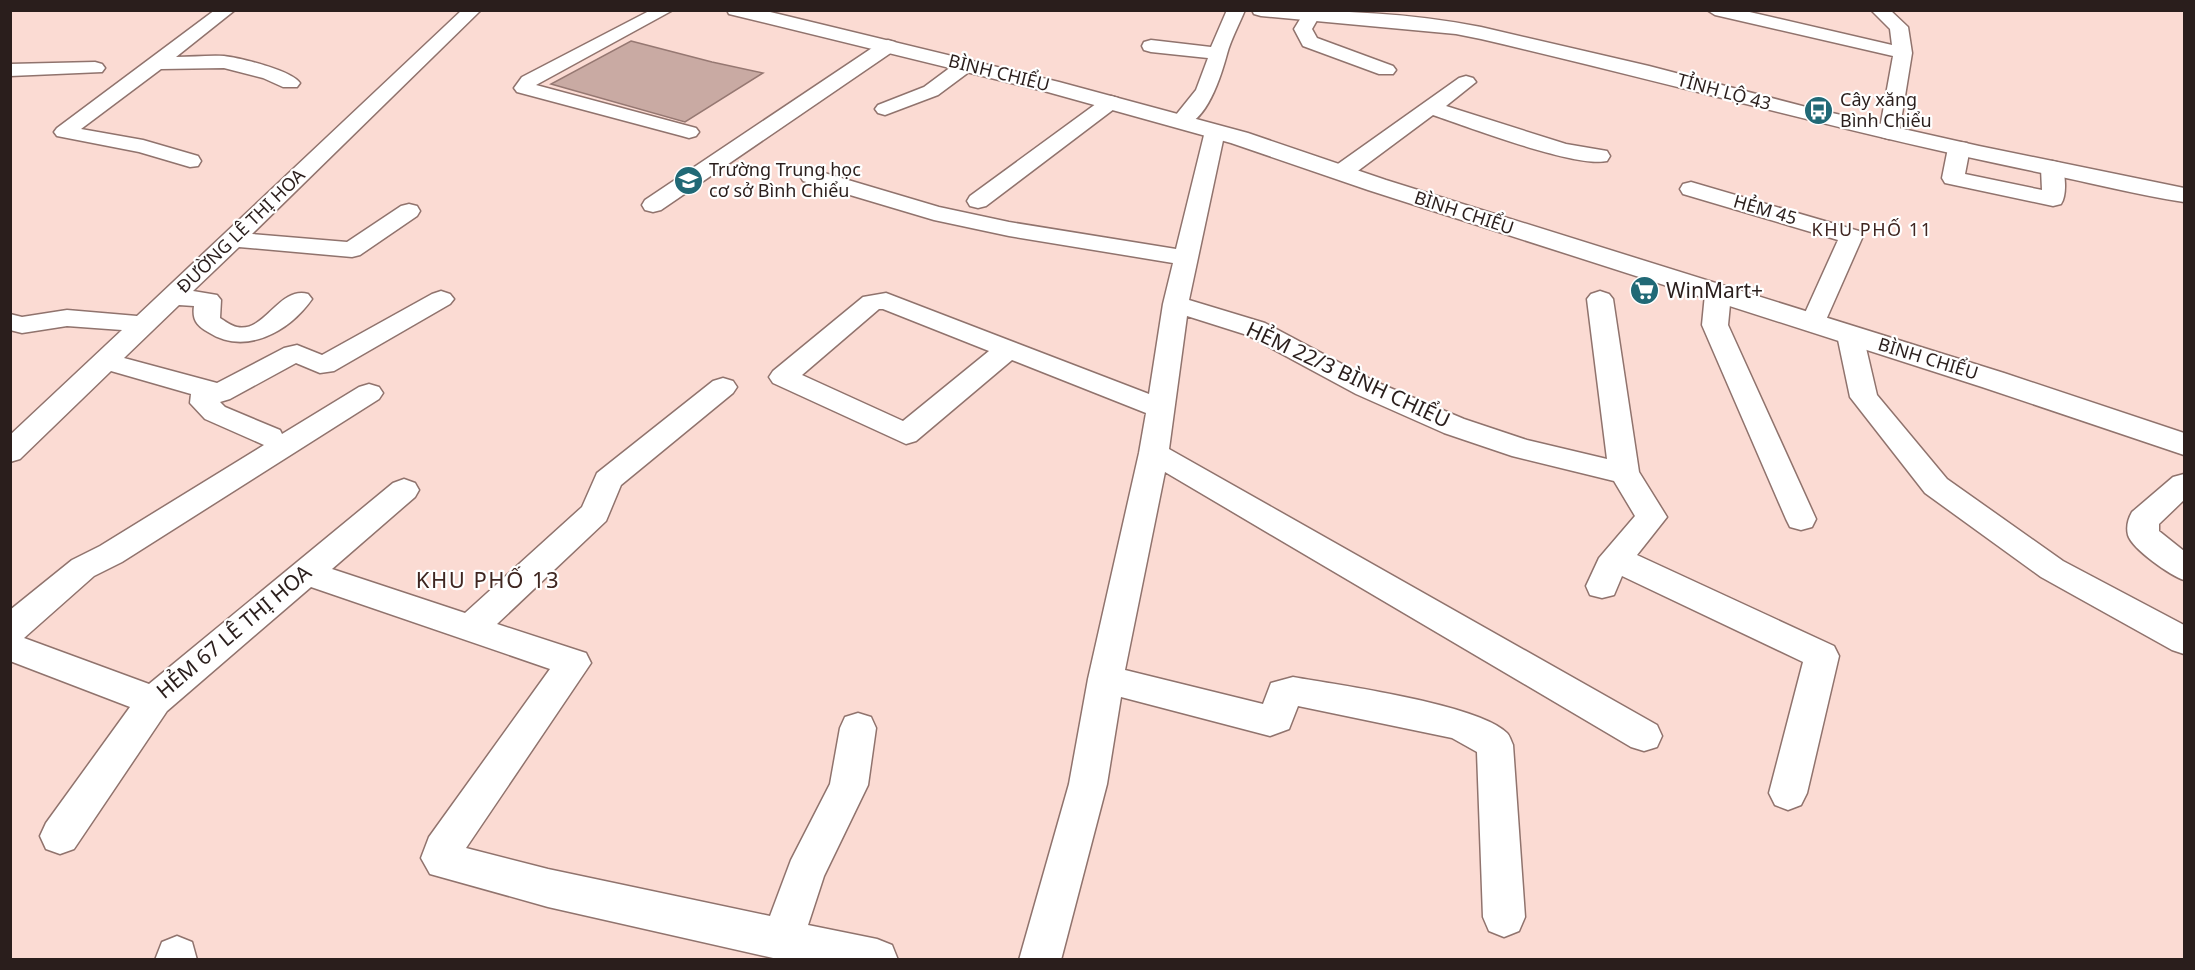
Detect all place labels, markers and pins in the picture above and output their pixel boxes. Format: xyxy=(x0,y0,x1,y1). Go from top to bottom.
place label: Cây xăng Bình Chiểu xyxy=(1840,87,1932,132)
bus stop icon: Cây xăng Bình Chiểu xyxy=(1803,94,1835,126)
place label: Trường Trung học cơ sở Bình Chiểu xyxy=(709,157,861,202)
school or university icon: Trường Trung học cơ sở Bình Chiểu xyxy=(672,164,704,196)
supermarket icon: WinMart+ xyxy=(1629,275,1661,307)
place label: WinMart+ xyxy=(1666,276,1763,304)

